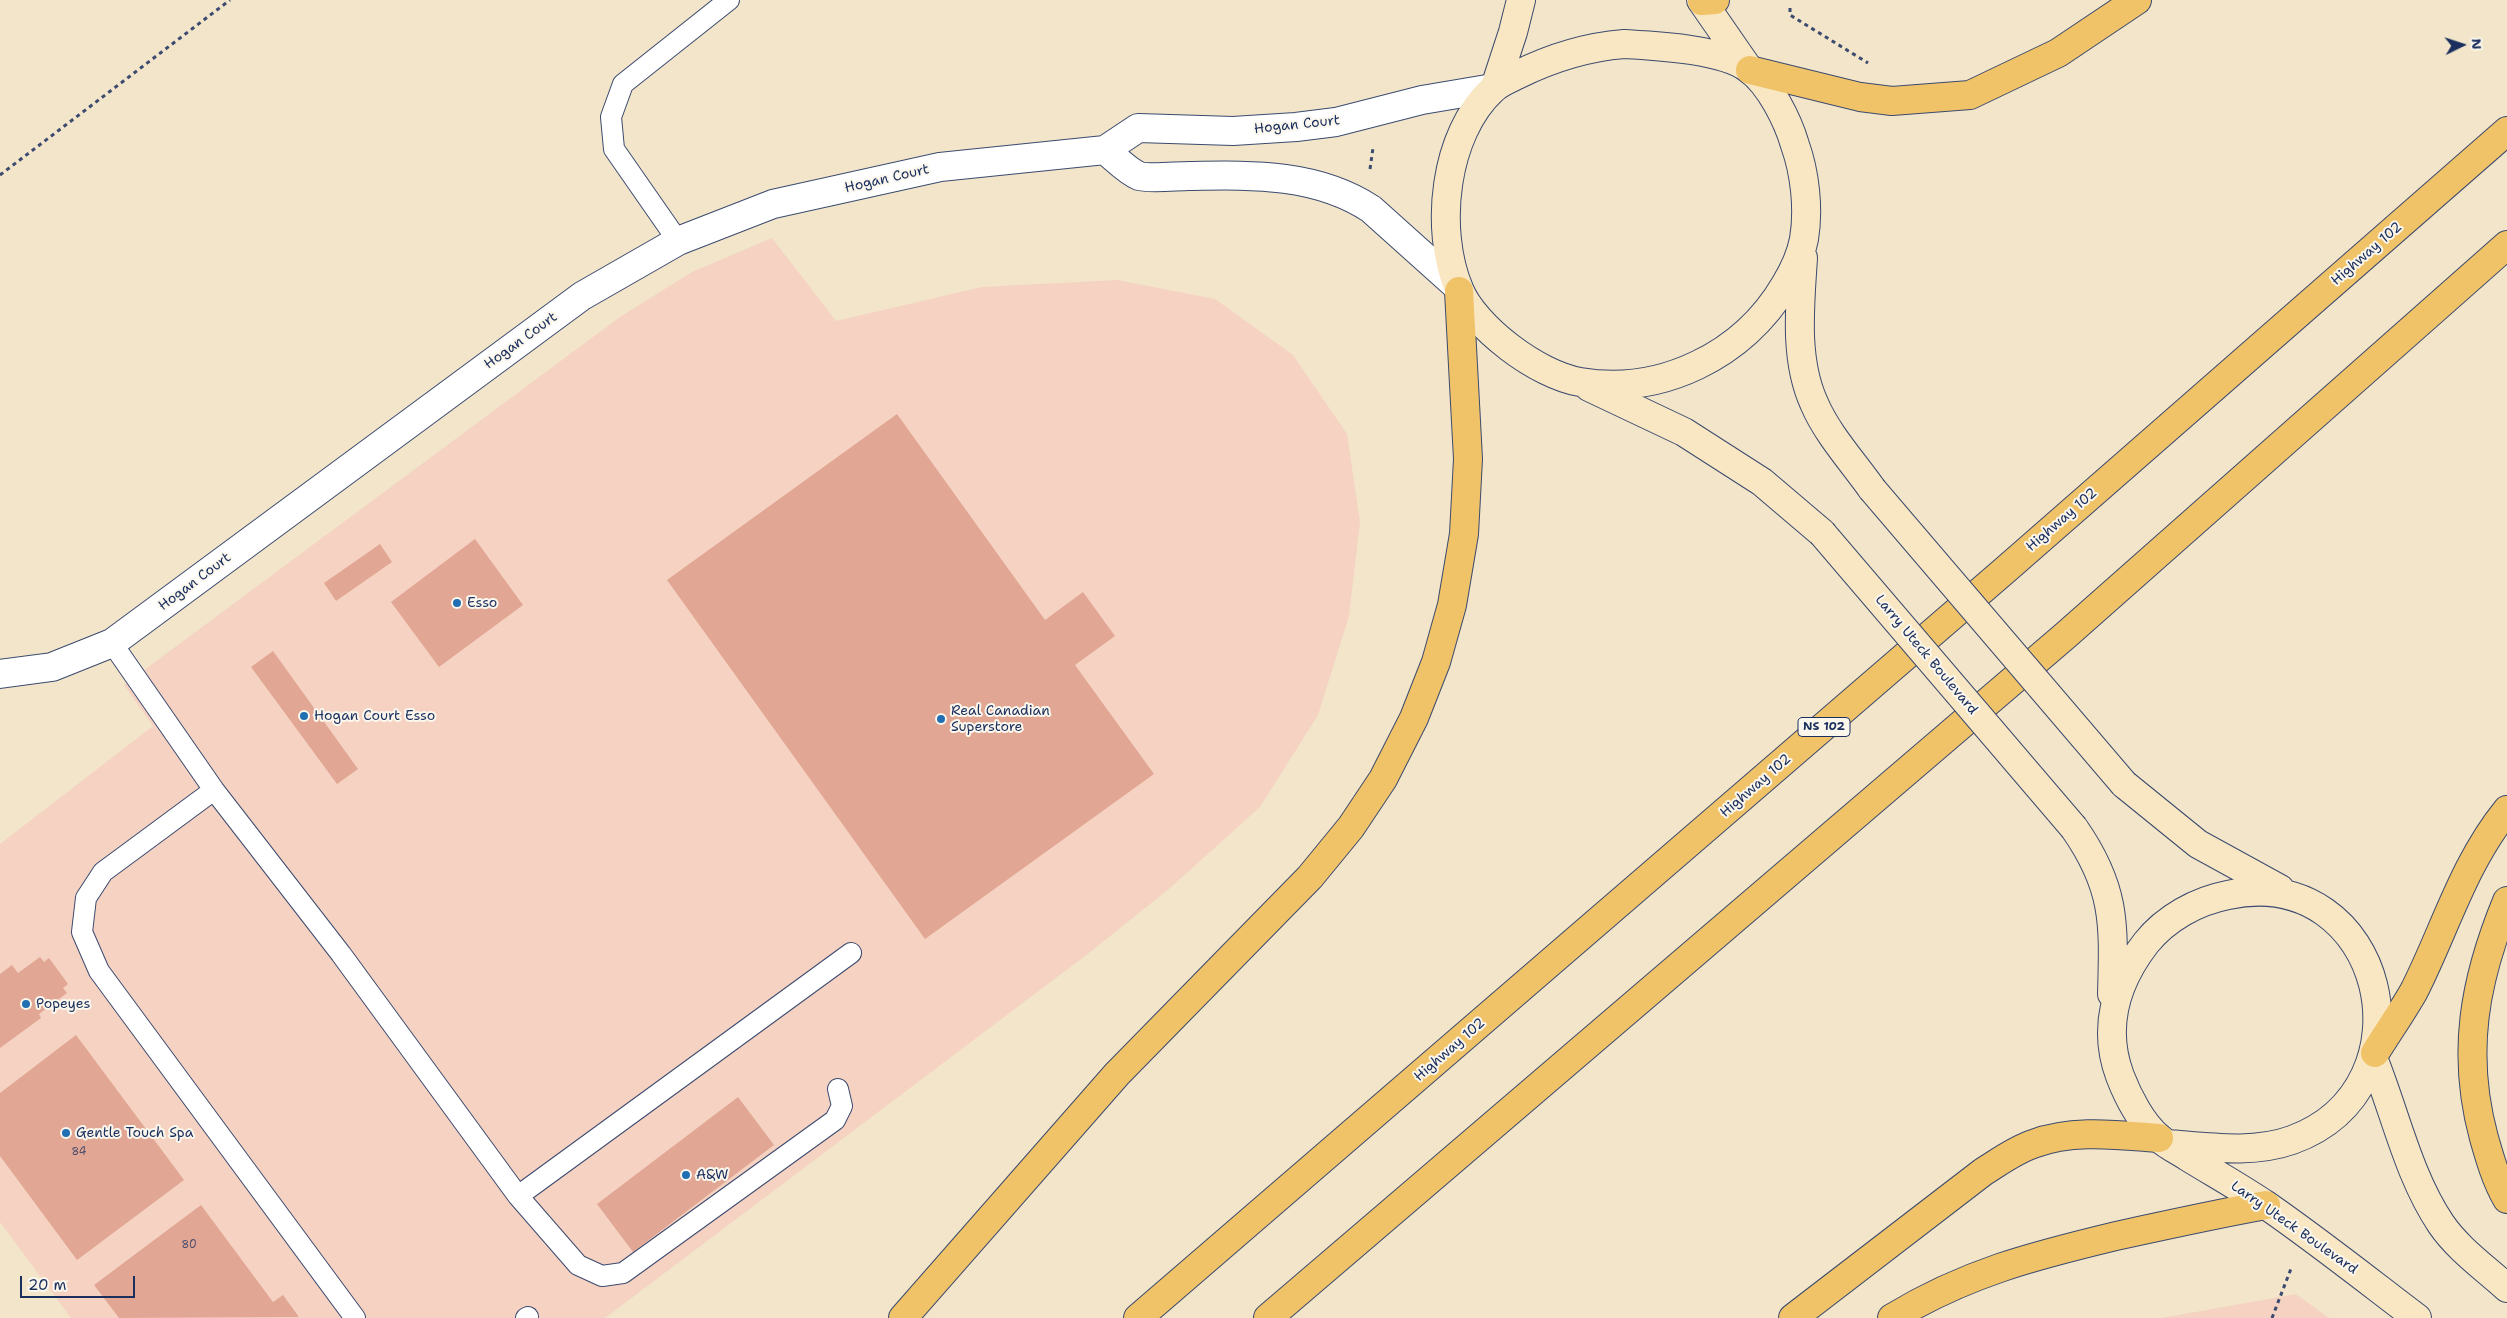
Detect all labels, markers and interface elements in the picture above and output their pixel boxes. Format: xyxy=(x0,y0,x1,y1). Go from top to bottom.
north arrow xyxy=(2437,20,2487,70)
text: N xyxy=(2468,38,2486,50)
street label: Hogan Court xyxy=(1253,112,1341,138)
street label: Hogan Court xyxy=(843,161,931,197)
street label: Highway 102 xyxy=(2328,219,2406,289)
street label: Hogan Court xyxy=(481,309,561,373)
street label: Highway 102 xyxy=(2023,485,2101,555)
street label: Hogan Court xyxy=(156,549,234,615)
street label: Larry Uteck Boulevard xyxy=(1871,592,1981,718)
place label: Esso xyxy=(467,595,497,611)
marker: Esso xyxy=(451,597,463,609)
place label: Real Canadian Superstore xyxy=(951,703,1050,736)
place label: Hogan Court Esso xyxy=(314,708,435,724)
marker: Hogan Court Esso xyxy=(298,710,310,722)
marker: Real Canadian Superstore xyxy=(935,713,947,725)
road number: NS 102 xyxy=(1798,718,1850,736)
street label: Highway 102 xyxy=(1717,751,1795,821)
place label: Popeyes xyxy=(36,996,90,1012)
marker: Popeyes xyxy=(20,998,32,1010)
street label: Highway 102 xyxy=(1411,1015,1489,1085)
place label: Gentle Touch Spa xyxy=(76,1125,193,1141)
marker: Gentle Touch Spa xyxy=(60,1127,72,1139)
house number: 84 xyxy=(72,1145,86,1159)
place label: A&W xyxy=(696,1167,728,1183)
marker: A&W xyxy=(680,1169,692,1181)
street label: Larry Uteck Boulevard xyxy=(2227,1178,2361,1278)
house number: 80 xyxy=(181,1238,197,1252)
scale bar xyxy=(22,1266,138,1298)
text: 20 m xyxy=(28,1275,67,1295)

